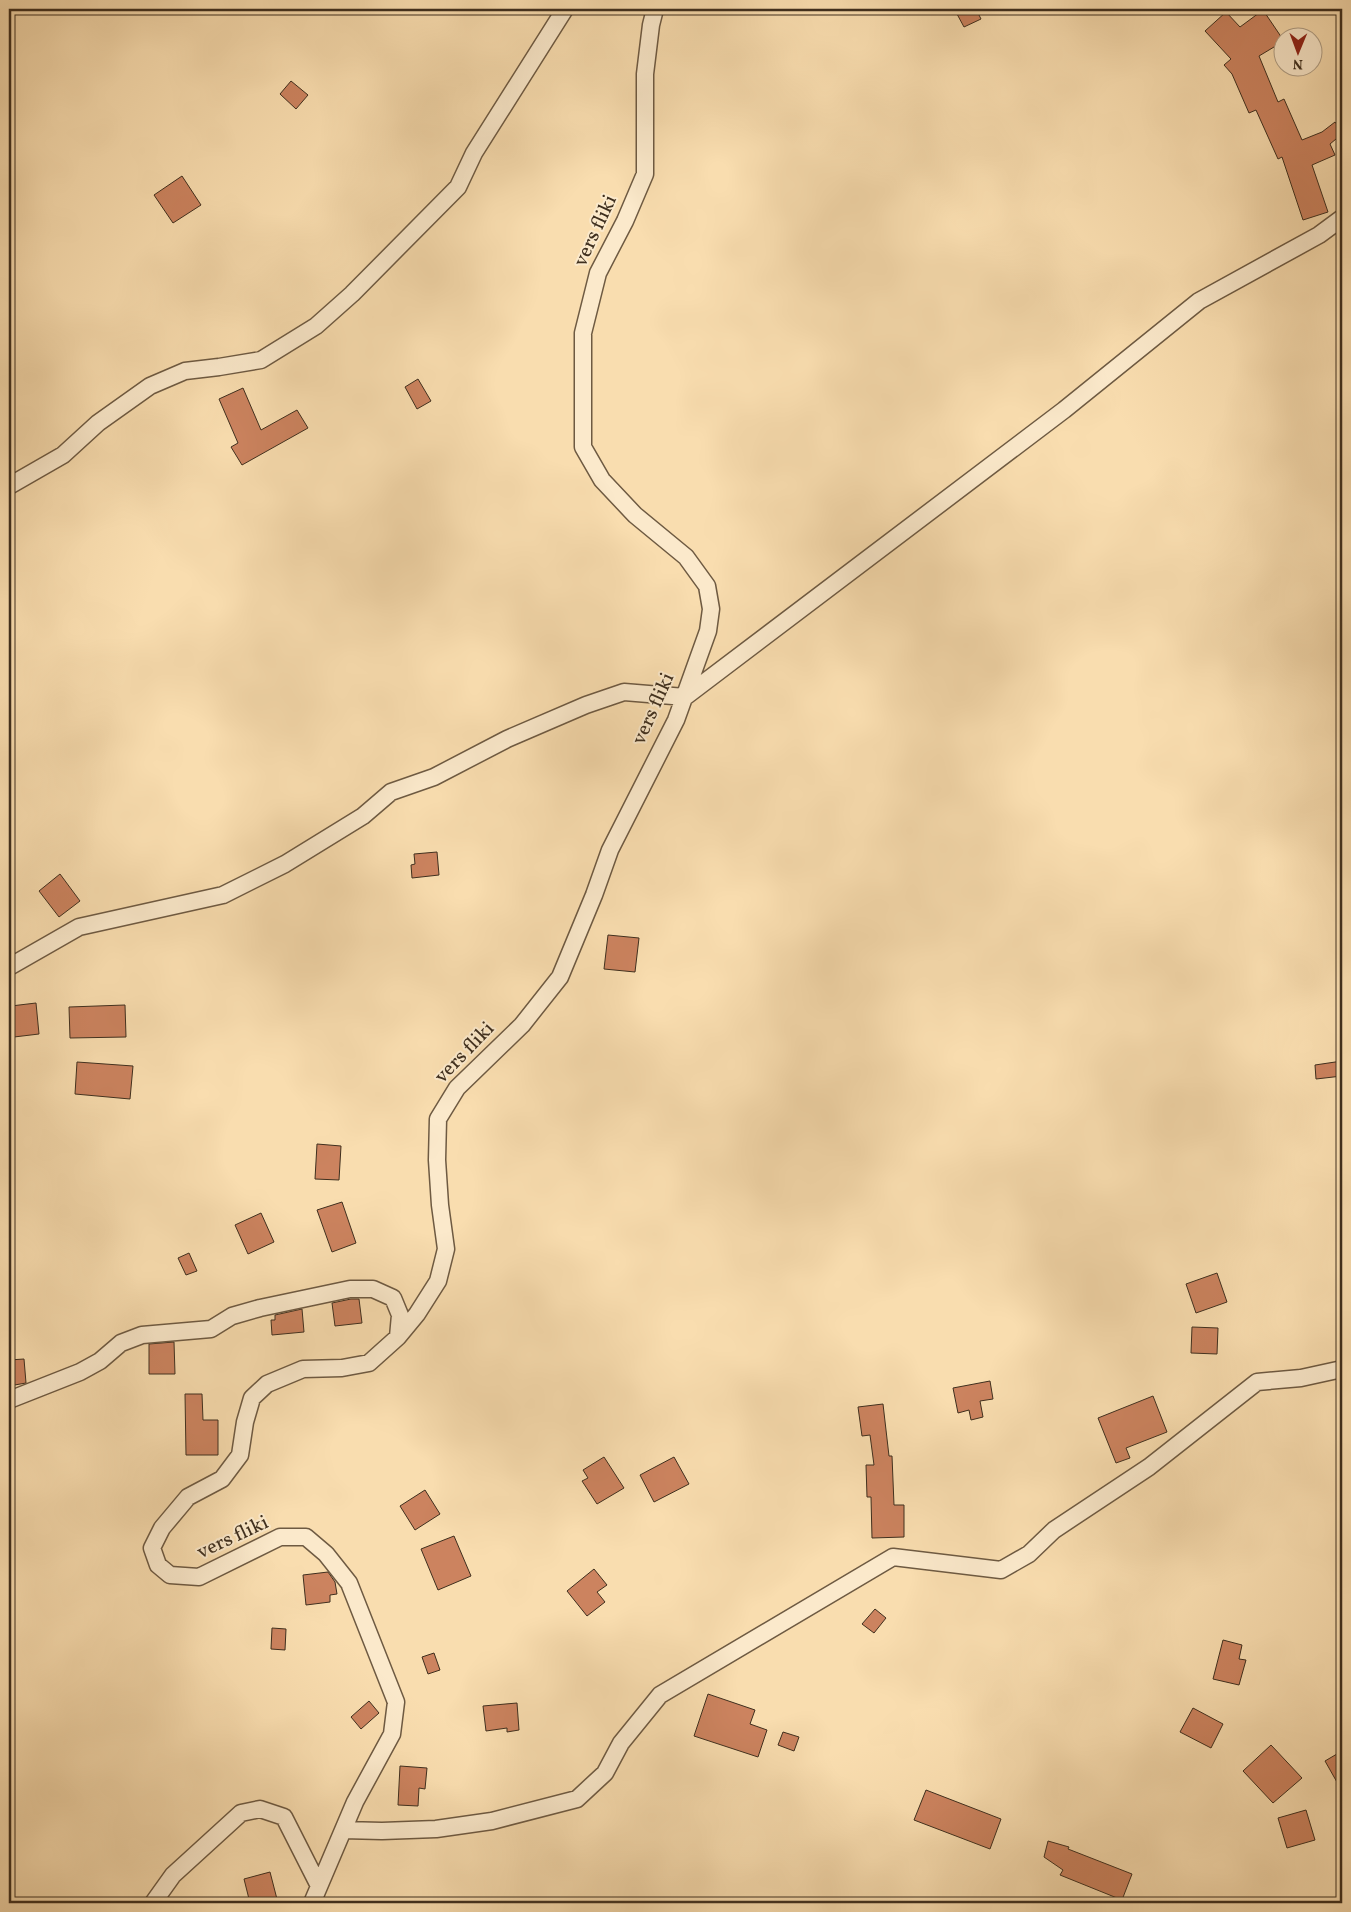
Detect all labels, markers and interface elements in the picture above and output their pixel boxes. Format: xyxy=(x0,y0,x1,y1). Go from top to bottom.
north arrow xyxy=(1274,28,1324,78)
text: N xyxy=(1293,54,1303,73)
street label: vers fliki xyxy=(567,191,625,271)
street label: vers fliki xyxy=(626,669,682,749)
street label: vers fliki xyxy=(428,1016,502,1090)
street label: vers fliki xyxy=(193,1509,273,1567)

